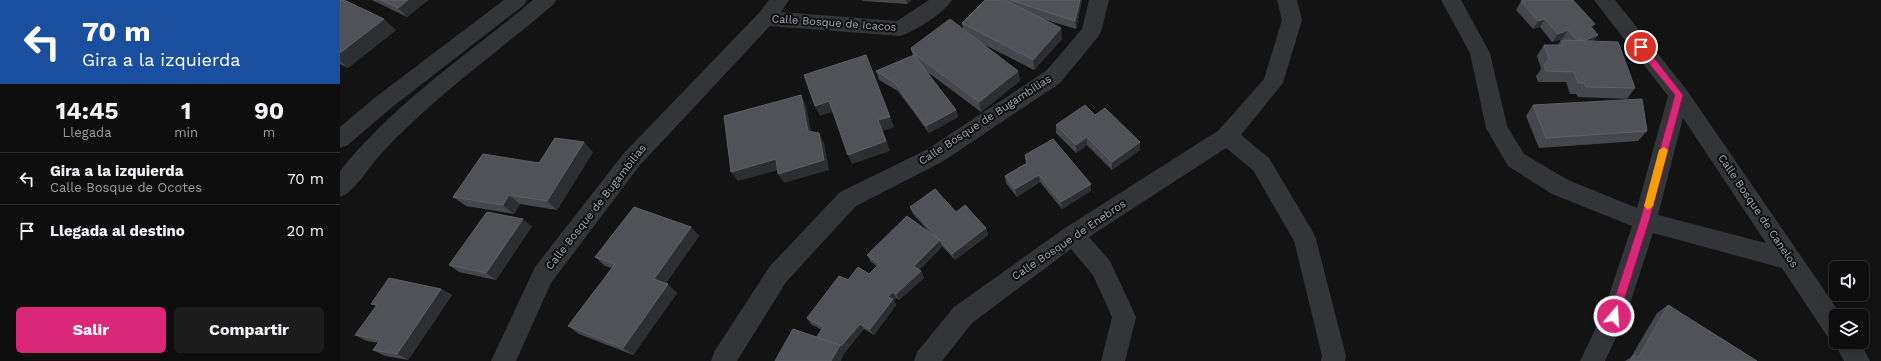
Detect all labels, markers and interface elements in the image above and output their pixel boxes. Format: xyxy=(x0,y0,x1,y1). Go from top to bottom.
street label: Calle Bosque de Icacos xyxy=(771,12,897,34)
text: 70 m xyxy=(82,15,151,48)
icon: left xyxy=(16,16,68,68)
pin xyxy=(1624,30,1658,64)
icon: arrive xyxy=(1630,36,1652,58)
text: Gira a la izquierda xyxy=(82,49,241,70)
street label: Calle Bosque de Bugambilias xyxy=(916,72,1054,168)
text: 14:45 xyxy=(56,97,118,125)
text: 1 xyxy=(181,97,191,125)
text: 90 xyxy=(254,97,284,125)
text: Llegada xyxy=(63,125,112,140)
text: min xyxy=(174,125,198,140)
text: m xyxy=(263,125,275,140)
street label: Calle Bosque de Bugambilias xyxy=(543,142,649,272)
street label: Calle Bosque de Canelos xyxy=(1715,152,1801,270)
text: Gira a la izquierda xyxy=(50,162,183,180)
icon: left xyxy=(16,168,38,190)
text: 70 m xyxy=(287,170,324,188)
text: Calle Bosque de Ocotes xyxy=(50,180,202,195)
street label: Calle Bosque de Enebros xyxy=(1010,197,1129,283)
icon: arrive xyxy=(16,220,38,242)
text: Llegada al destino xyxy=(50,222,185,240)
text: 20 m xyxy=(287,222,324,240)
map controls xyxy=(1829,261,1869,349)
button: sound xyxy=(1829,261,1869,301)
position arrow xyxy=(1593,295,1635,337)
button: Salir xyxy=(16,307,166,353)
button: Compartir xyxy=(174,307,324,353)
button: layers xyxy=(1829,309,1869,349)

